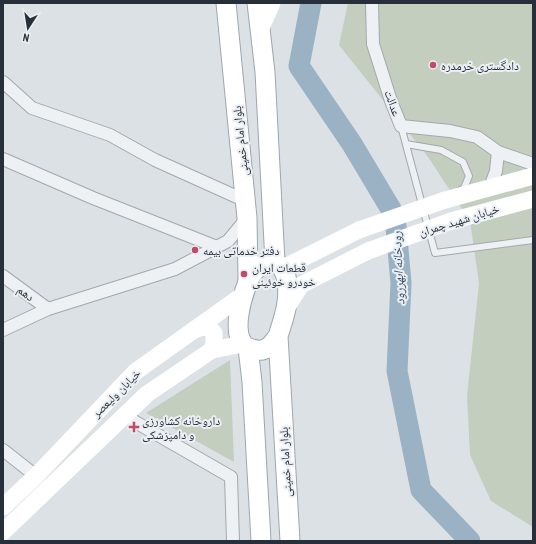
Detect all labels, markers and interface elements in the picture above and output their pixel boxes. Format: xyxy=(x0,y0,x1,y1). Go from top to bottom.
north arrow xyxy=(8,8,48,48)
text: N xyxy=(22,30,30,45)
place label: دادگستری خرمدره xyxy=(441,58,519,73)
marker: دادگستری خرمدره xyxy=(428,60,438,70)
street label: عدالت xyxy=(381,88,405,118)
street label: بلوار امام خمینی xyxy=(229,105,252,177)
street label: خیابان شهید چمران xyxy=(417,201,501,240)
water label: رودخانه ابهررود xyxy=(388,231,408,305)
place label: دفتر خدماتی بیمه xyxy=(203,243,279,258)
marker: دفتر خدماتی بیمه xyxy=(190,245,200,255)
place label: قطعات ایران خودرو خوئینی xyxy=(252,260,316,289)
marker: قطعات ایران خودرو خوئینی xyxy=(239,269,249,279)
street label: دهم xyxy=(14,282,37,305)
street label: خیابان ولیعصر xyxy=(88,365,144,421)
place label: داروخانه کشاورزی و دامپزشکی xyxy=(142,413,220,442)
marker: داروخانه کشاورزی و دامپزشکی xyxy=(129,422,139,432)
street label: بلوار امام خمینی xyxy=(276,426,295,498)

